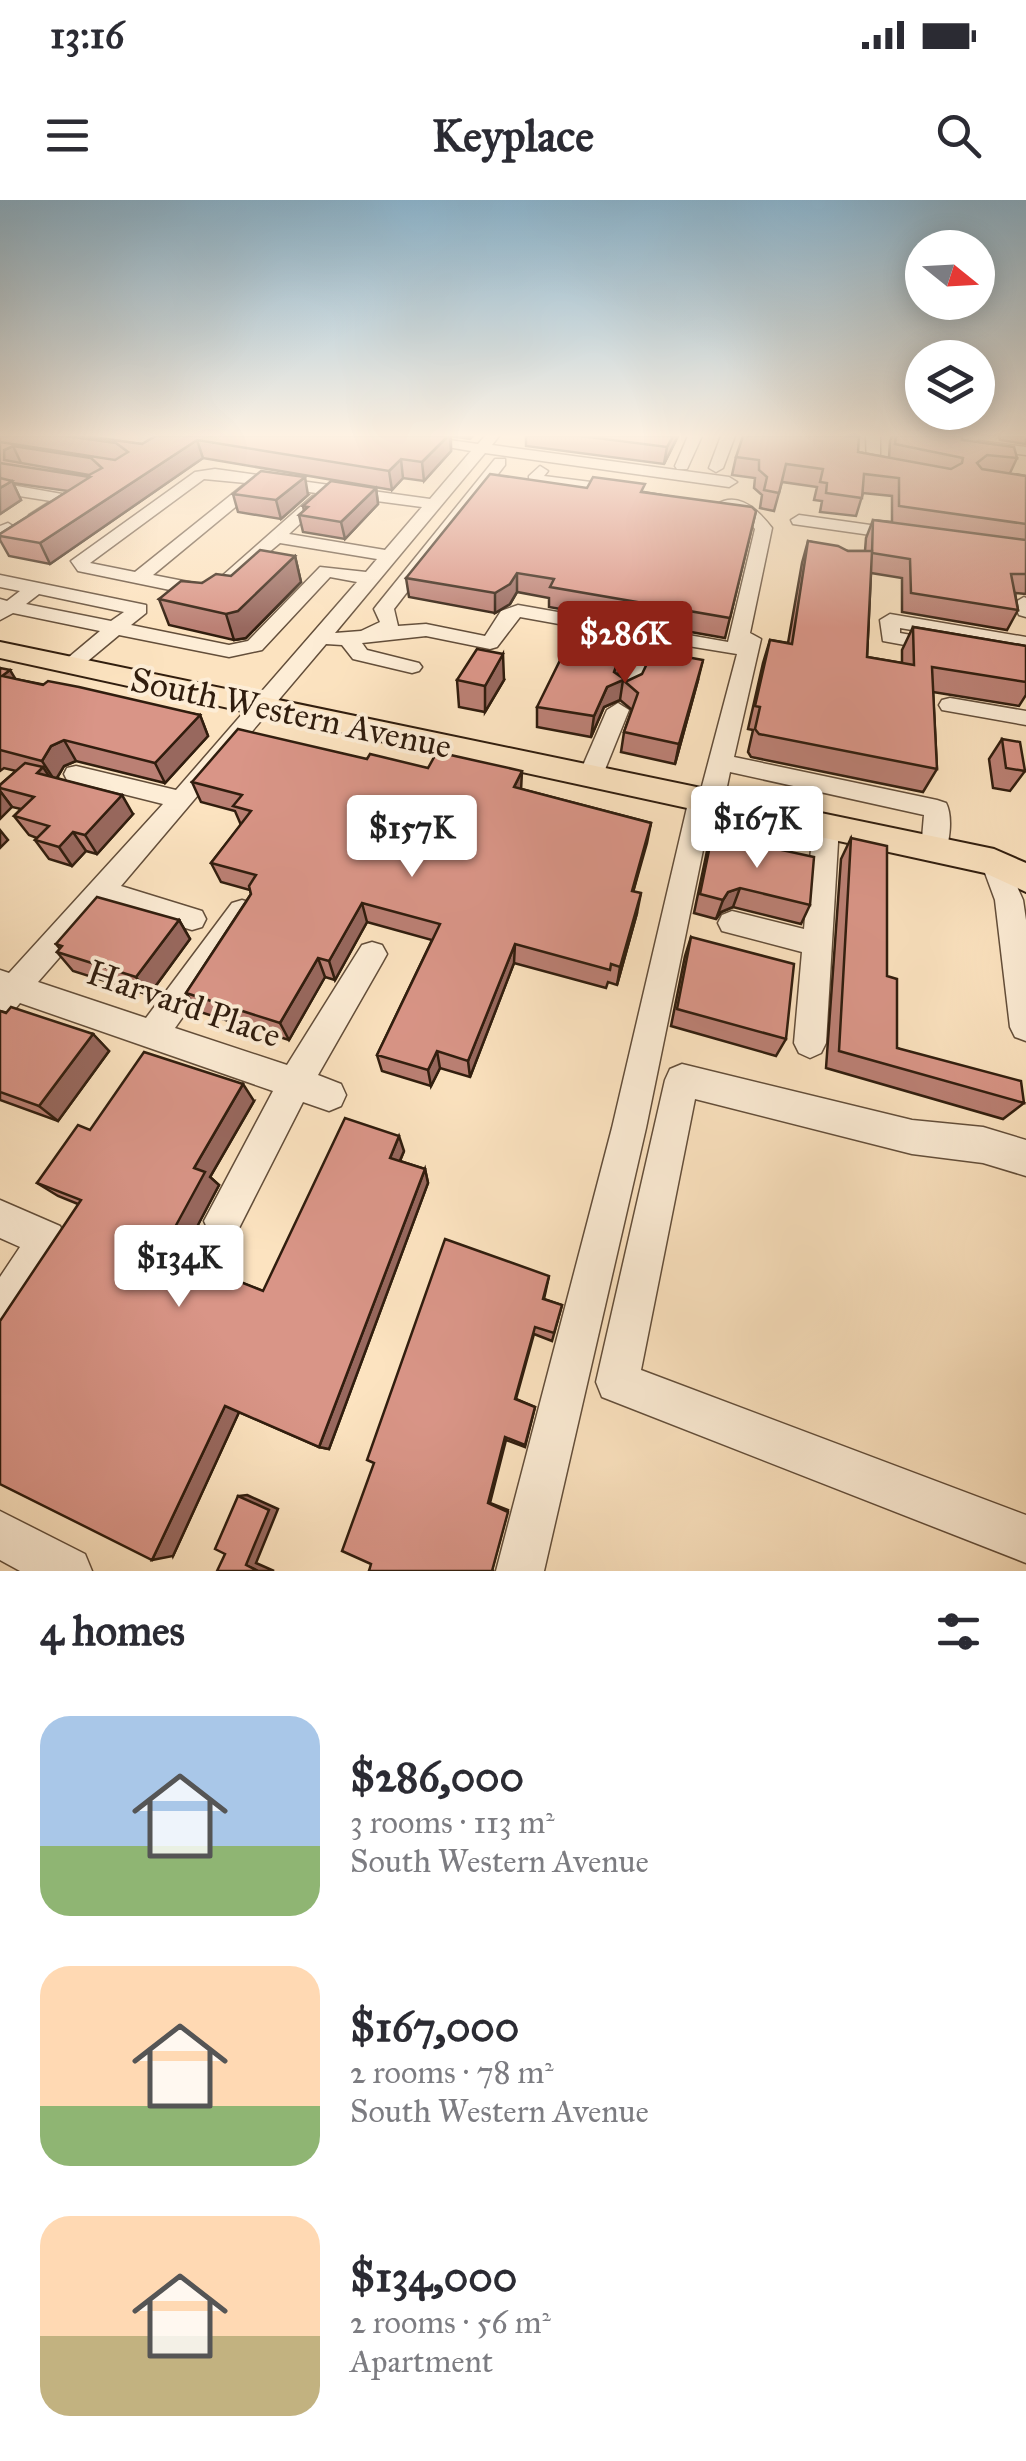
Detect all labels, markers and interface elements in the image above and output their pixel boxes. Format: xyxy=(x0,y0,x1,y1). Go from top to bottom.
text: 13:16 xyxy=(50,12,124,58)
icon: menu xyxy=(40,108,95,163)
text: Keyplace xyxy=(432,108,594,163)
icon: search xyxy=(931,108,986,163)
north arrow xyxy=(905,230,995,320)
map controls xyxy=(905,230,995,430)
button: layers xyxy=(905,340,995,430)
pin: $286K xyxy=(555,601,695,686)
text: $286K xyxy=(579,614,671,653)
street label: South Western Avenue xyxy=(127,658,455,768)
pin: $167K xyxy=(687,786,827,871)
pin: $157K xyxy=(342,795,482,880)
text: $167K xyxy=(713,799,801,838)
text: $157K xyxy=(369,808,455,847)
street label: Harvard Place xyxy=(82,951,286,1057)
pin: $134K xyxy=(109,1225,249,1310)
text: $134K xyxy=(136,1238,222,1277)
icon: filters xyxy=(931,1604,986,1659)
text: 4 homes xyxy=(40,1605,185,1657)
text: $286,000 xyxy=(350,1751,524,1803)
icon: home xyxy=(120,1756,240,1876)
text: 3 rooms · 113 m² xyxy=(350,1803,555,1842)
text: South Western Avenue xyxy=(350,1842,649,1881)
text: $167,000 xyxy=(350,2001,519,2053)
icon: home xyxy=(120,2006,240,2126)
text: 2 rooms · 78 m² xyxy=(350,2053,554,2092)
text: South Western Avenue xyxy=(350,2092,649,2131)
text: $134,000 xyxy=(350,2251,517,2303)
icon: home xyxy=(120,2256,240,2376)
text: 2 rooms · 56 m² xyxy=(350,2303,551,2342)
text: Apartment xyxy=(350,2342,493,2381)

